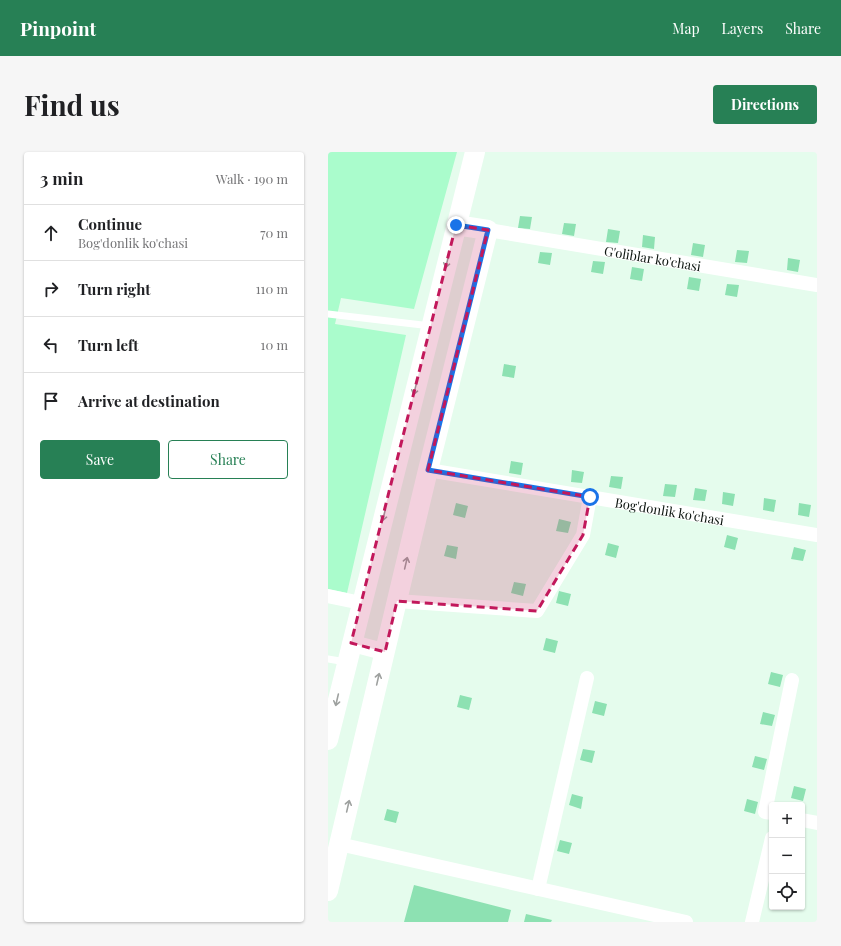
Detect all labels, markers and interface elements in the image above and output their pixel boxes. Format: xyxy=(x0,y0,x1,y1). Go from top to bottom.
text: Pinpoint xyxy=(20,15,96,41)
text: Map xyxy=(672,19,700,38)
text: Layers xyxy=(722,19,763,38)
text: Share xyxy=(785,19,821,38)
button: Directions xyxy=(713,85,817,124)
text: Find us xyxy=(24,86,120,123)
text: 3 min xyxy=(40,167,83,189)
text: Walk · 190 m xyxy=(216,170,288,187)
text: Continue xyxy=(78,214,142,234)
route end xyxy=(447,216,465,234)
icon: ahead xyxy=(40,222,62,244)
text: 70 m xyxy=(260,224,288,241)
text: Bog'donlik ko'chasi xyxy=(78,234,188,251)
street label: G'oliblar ko'chasi xyxy=(603,241,702,274)
one-way arrow xyxy=(443,256,450,269)
icon: right xyxy=(40,278,62,300)
text: Turn right xyxy=(78,279,151,299)
text: 110 m xyxy=(256,280,288,297)
icon: left xyxy=(40,334,62,356)
text: Turn left xyxy=(78,335,139,355)
text: 10 m xyxy=(261,336,288,353)
one-way arrow xyxy=(411,382,419,395)
icon: arrive xyxy=(40,390,62,412)
text: Arrive at destination xyxy=(78,391,220,411)
button: Save xyxy=(40,440,160,479)
button: Share xyxy=(168,440,288,479)
route start xyxy=(581,488,599,506)
street label: Bog'donlik ko'chasi xyxy=(614,493,726,528)
one-way arrow xyxy=(379,508,387,521)
one-way arrow xyxy=(403,557,410,570)
one-way arrow xyxy=(375,673,383,686)
one-way arrow xyxy=(333,693,341,706)
one-way arrow xyxy=(345,799,353,812)
map controls xyxy=(769,802,805,910)
button: + xyxy=(769,802,805,838)
button: − xyxy=(769,838,805,874)
button: locate xyxy=(769,874,805,910)

